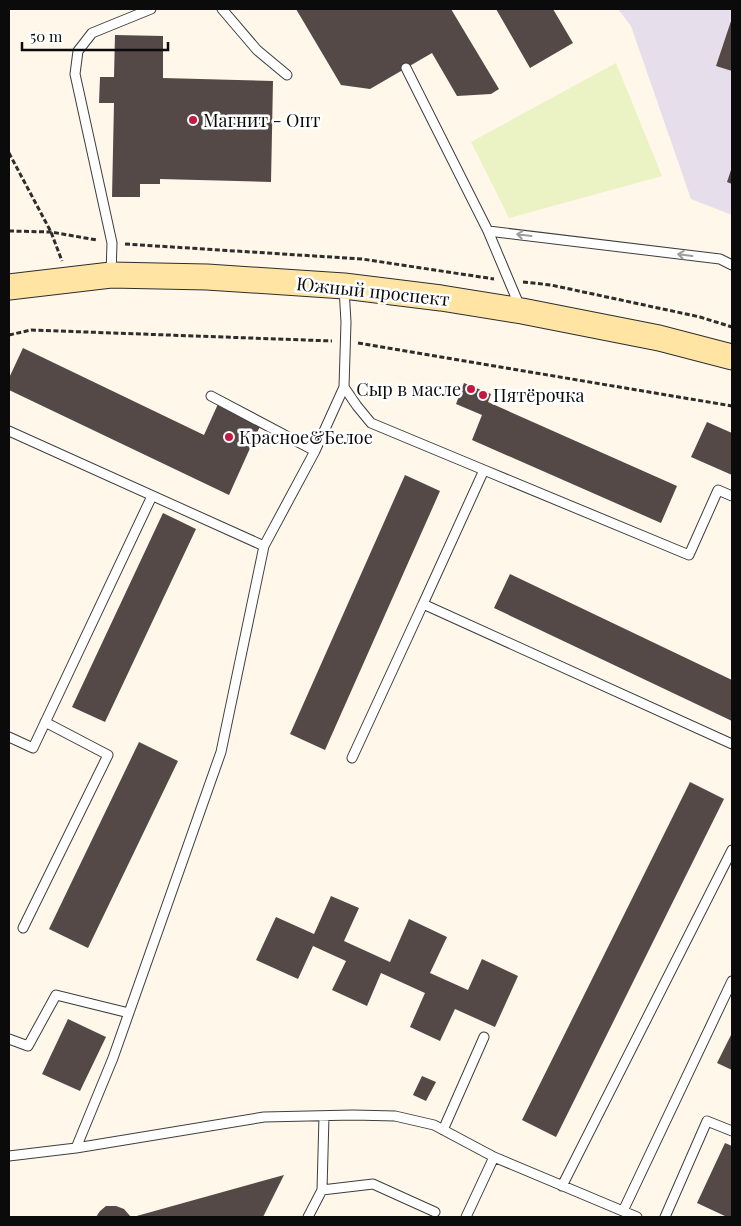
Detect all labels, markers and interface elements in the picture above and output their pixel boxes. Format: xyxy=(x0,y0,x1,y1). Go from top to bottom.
scale bar xyxy=(22,20,169,52)
text: 50 m xyxy=(30,26,63,46)
place label: Магнит - Опт xyxy=(203,108,320,132)
marker: Магнит - Опт xyxy=(187,114,199,126)
one-way arrow xyxy=(516,230,532,240)
one-way arrow xyxy=(677,250,693,260)
street label: Южный проспект xyxy=(295,271,451,311)
place label: Сыр в масле xyxy=(356,377,461,401)
marker: Сыр в масле xyxy=(465,383,477,395)
place label: Пятёрочка xyxy=(493,383,584,407)
marker: Пятёрочка xyxy=(477,389,489,401)
place label: Красное&Белое xyxy=(239,425,373,449)
marker: Красное&Белое xyxy=(223,431,235,443)

